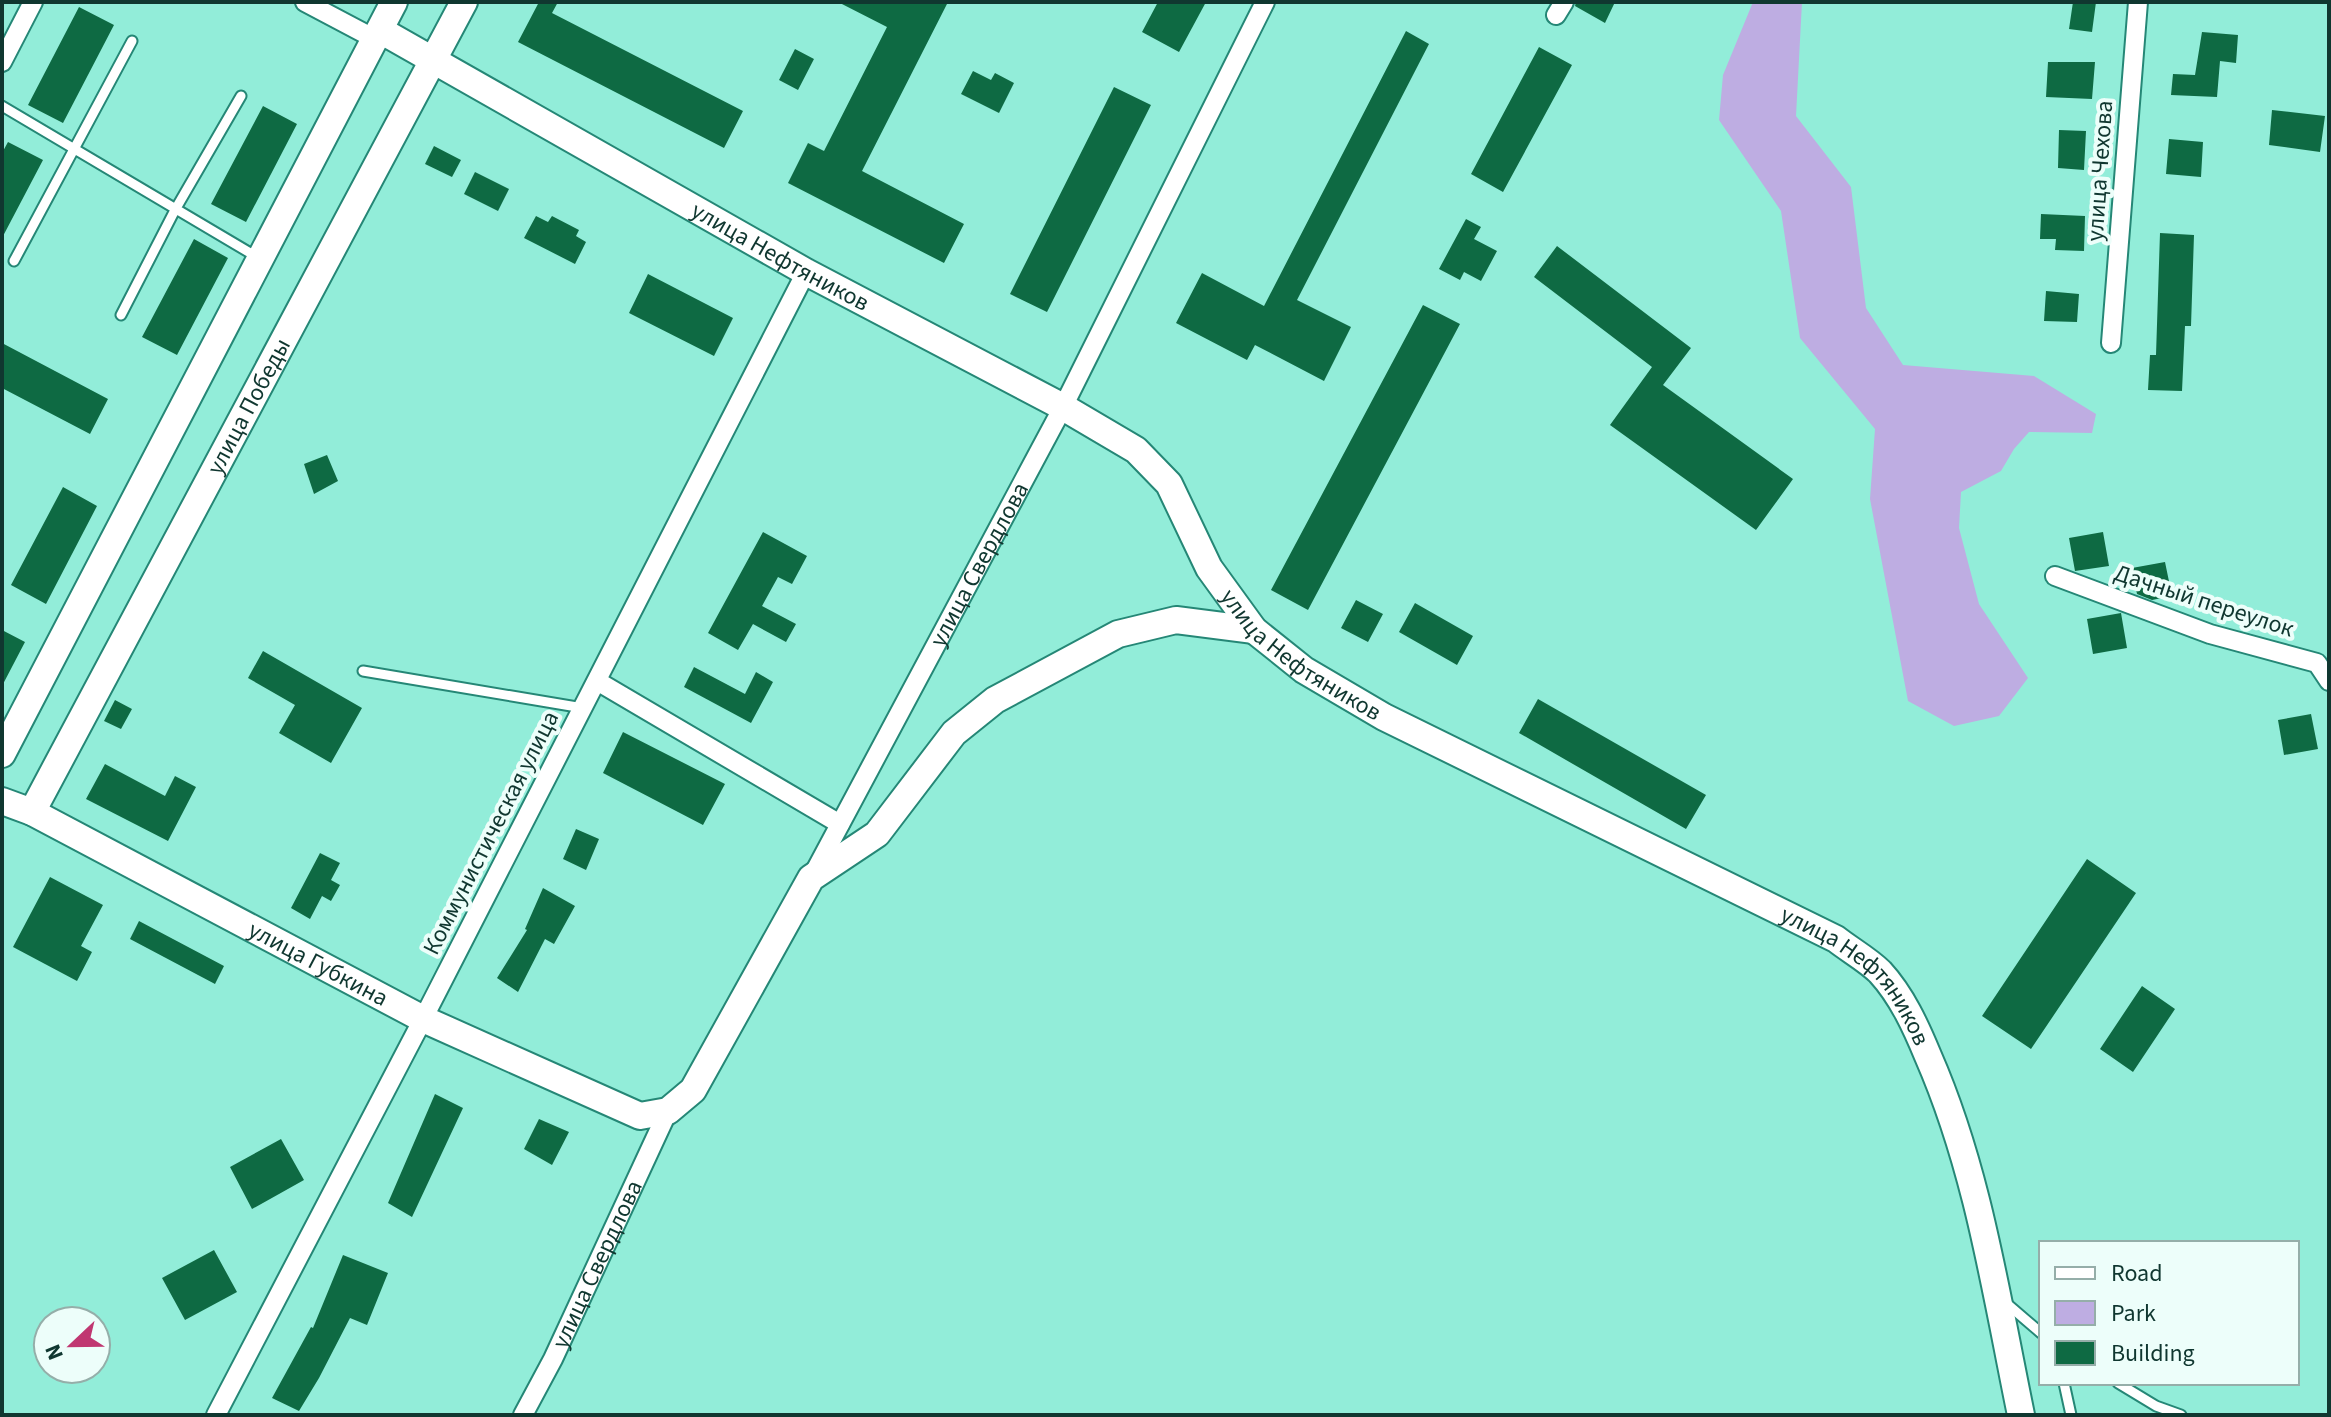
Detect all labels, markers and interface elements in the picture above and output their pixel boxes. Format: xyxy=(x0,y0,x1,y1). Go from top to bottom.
street label: улица Чехова xyxy=(2078,99,2122,243)
street label: улица Нефтяников xyxy=(685,193,876,320)
street label: улица Победы xyxy=(198,332,299,481)
street label: улица Свердлова xyxy=(921,476,1037,653)
street label: Дачный переулок xyxy=(2110,555,2298,647)
street label: улица Нефтяников xyxy=(1212,581,1388,729)
street label: Коммунистическая улица xyxy=(414,705,568,961)
street label: улица Нефтяников xyxy=(1775,897,1939,1051)
street label: улица Губкина xyxy=(242,912,395,1015)
street label: улица Свердлова xyxy=(543,1174,651,1354)
legend xyxy=(2039,1241,2299,1385)
text: Road xyxy=(2111,1256,2163,1291)
text: Park xyxy=(2111,1296,2156,1331)
north arrow xyxy=(32,1305,112,1385)
text: Building xyxy=(2111,1336,2195,1371)
text: N xyxy=(37,1339,72,1365)

